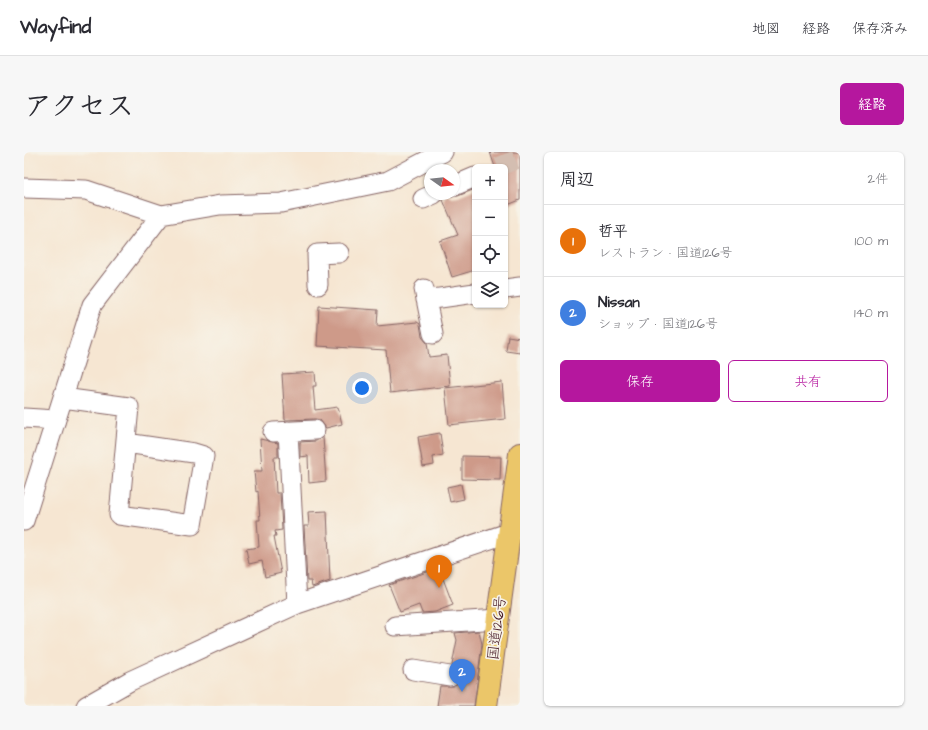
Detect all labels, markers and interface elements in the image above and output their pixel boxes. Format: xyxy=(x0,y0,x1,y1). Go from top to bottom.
text: Wayfind xyxy=(20,14,91,41)
text: 地図 xyxy=(752,19,780,39)
text: 経路 xyxy=(802,19,830,39)
text: 保存済み xyxy=(852,19,908,39)
button: 経路 xyxy=(840,83,904,125)
text: アクセス xyxy=(24,87,134,126)
north arrow xyxy=(424,164,460,200)
map controls xyxy=(472,164,508,308)
button: + xyxy=(472,164,508,200)
text: 周辺 xyxy=(560,168,594,192)
text: 2件 xyxy=(868,170,888,188)
button: − xyxy=(472,200,508,236)
text: 哲平 xyxy=(598,221,628,242)
text: 1 xyxy=(572,232,574,250)
text: 100 m xyxy=(855,232,888,250)
button: locate xyxy=(472,236,508,272)
text: レストラン · 国道126号 xyxy=(598,244,733,262)
button: layers xyxy=(472,272,508,308)
text: Nissan xyxy=(598,292,640,313)
text: 2 xyxy=(569,304,577,322)
text: 140 m xyxy=(854,304,888,322)
text: ショップ · 国道126号 xyxy=(598,315,718,333)
button: 保存 xyxy=(560,360,720,402)
button: 共有 xyxy=(728,360,888,402)
your location xyxy=(352,378,372,398)
pin: 1 xyxy=(426,555,452,588)
street label: 国道126号 xyxy=(483,595,511,661)
pin: 2 xyxy=(449,659,475,692)

